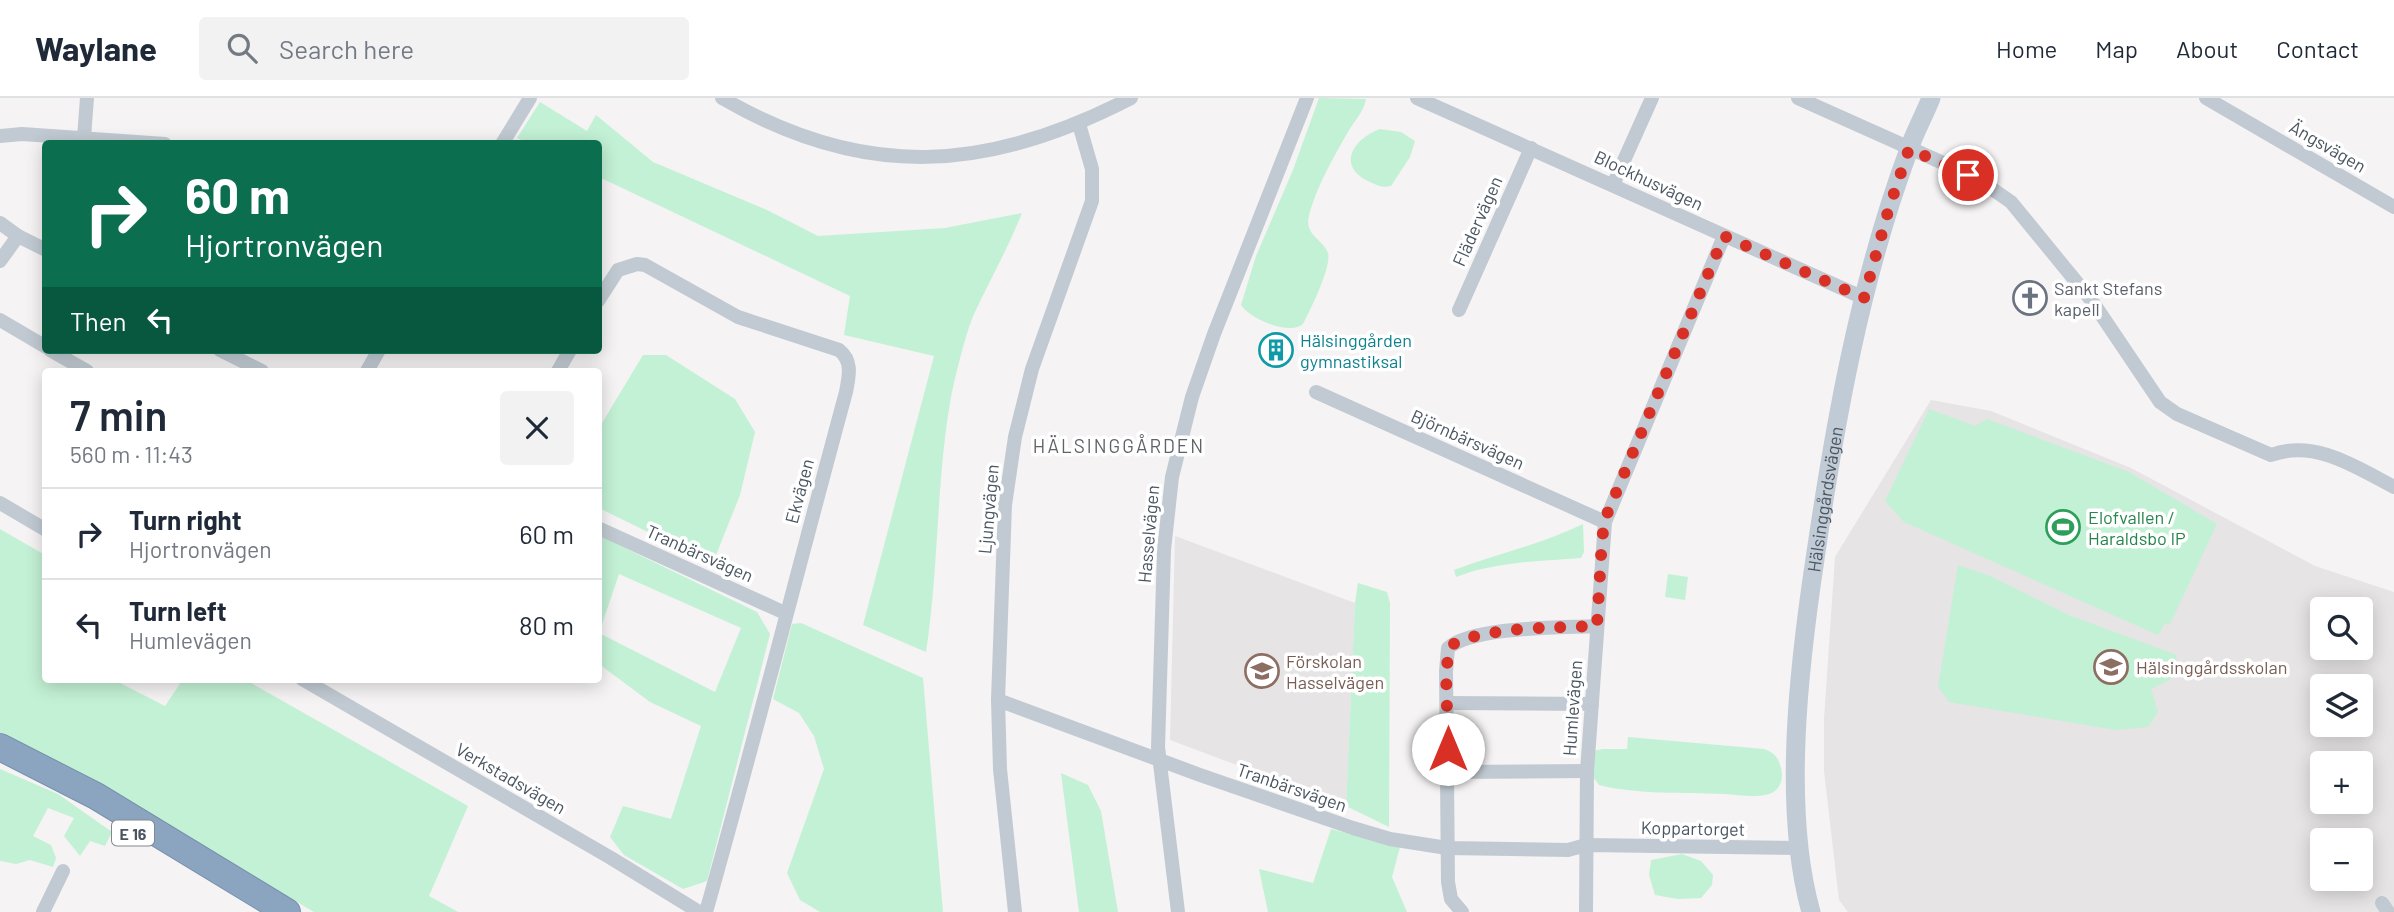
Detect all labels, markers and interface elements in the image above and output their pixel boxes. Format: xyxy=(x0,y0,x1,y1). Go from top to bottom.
search box xyxy=(199,17,689,80)
text: Waylane xyxy=(35,28,157,68)
icon: search xyxy=(223,29,261,67)
text: Search here xyxy=(279,33,414,64)
text: Home xyxy=(1996,34,2057,63)
text: Map xyxy=(2095,34,2138,63)
text: About xyxy=(2176,34,2238,63)
text: Contact xyxy=(2276,34,2359,63)
street label: Ängsvägen xyxy=(2286,115,2370,177)
street label: Blockhusvägen xyxy=(1591,145,1707,215)
pin xyxy=(1938,145,1998,205)
icon: arrive xyxy=(1949,156,1987,194)
text: 60 m xyxy=(185,165,290,224)
icon: right xyxy=(70,168,161,259)
street label: Flädervägen xyxy=(1447,173,1507,269)
text: Hjortronvägen xyxy=(185,225,383,263)
place label: Sankt Stefans kapell xyxy=(2054,277,2162,320)
church icon: Sankt Stefans kapell xyxy=(2011,279,2049,317)
icon: left xyxy=(141,301,179,339)
text: Then xyxy=(70,305,127,336)
place label: Hälsinggården gymnastiksal xyxy=(1300,329,1412,372)
building icon: Hälsinggården gymnastiksal xyxy=(1257,331,1295,369)
text: 7 min xyxy=(70,389,167,439)
button: close xyxy=(500,391,574,465)
street label: Björnbärsvägen xyxy=(1408,404,1528,474)
street label: Hälsinggårdsvägen xyxy=(1802,424,1847,574)
district label: HÄLSINGGÅRDEN xyxy=(1033,434,1205,457)
text: 560 m · 11:43 xyxy=(70,440,193,468)
street label: Ekvägen xyxy=(780,456,818,526)
street label: Ljungvägen xyxy=(973,463,1003,555)
street label: Hasselvägen xyxy=(1133,484,1163,584)
text: Turn right xyxy=(129,504,242,535)
place label: Elofvallen / Haraldsbo IP xyxy=(2088,506,2186,549)
sports icon: Elofvallen / Haraldsbo IP xyxy=(2044,508,2082,546)
icon: right xyxy=(70,515,108,553)
text: 60 m xyxy=(519,518,574,549)
street label: Tranbärsvägen xyxy=(643,520,757,586)
text: Hjortronvägen xyxy=(129,535,272,563)
text: Turn left xyxy=(129,595,227,626)
map controls xyxy=(2310,597,2373,891)
button: search xyxy=(2310,597,2373,660)
icon: left xyxy=(70,606,108,644)
text: 80 m xyxy=(519,609,574,640)
text: Humlevägen xyxy=(129,626,252,654)
school or university icon: Hälsinggårdsskolan xyxy=(2092,648,2130,686)
place label: Förskolan Hasselvägen xyxy=(1286,650,1384,693)
school or university icon: Förskolan Hasselvägen xyxy=(1243,652,1281,690)
place label: Hälsinggårdsskolan xyxy=(2136,656,2287,678)
street label: Humlevägen xyxy=(1558,659,1586,757)
button: layers xyxy=(2310,674,2373,737)
position arrow xyxy=(1411,712,1485,786)
street label: Verkstadsvägen xyxy=(452,738,570,818)
button: + xyxy=(2310,751,2373,814)
street label: Tranbärsvägen xyxy=(1234,758,1350,816)
street label: Koppartorget xyxy=(1641,816,1745,840)
road number: E 16 xyxy=(112,820,154,846)
button: − xyxy=(2310,828,2373,891)

